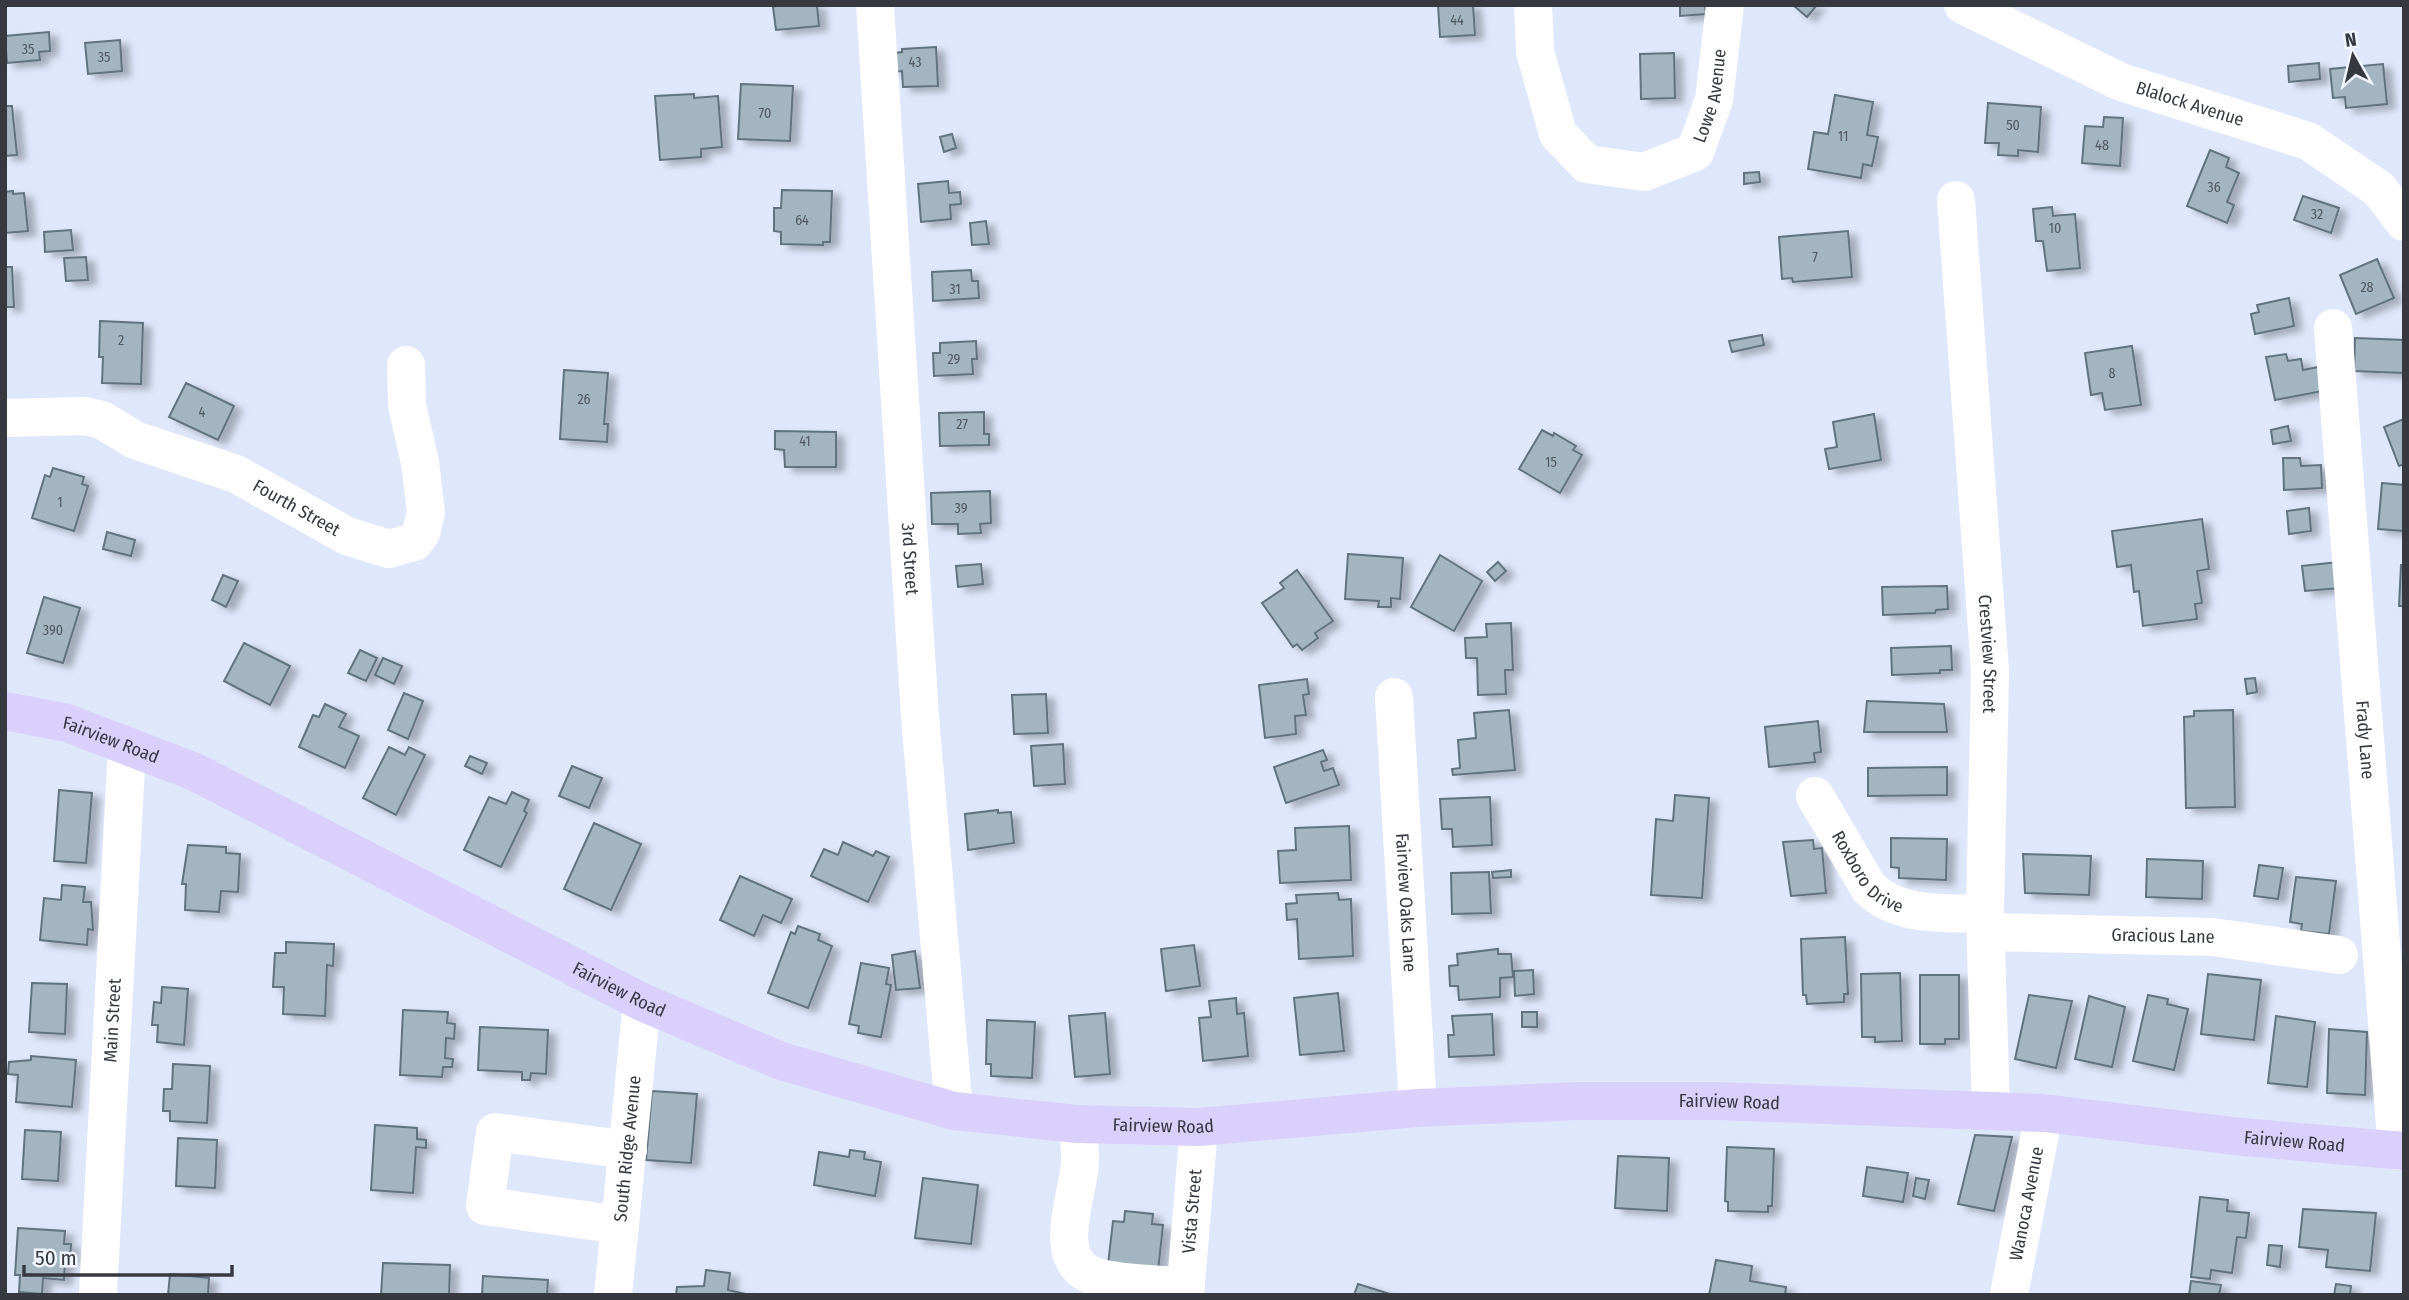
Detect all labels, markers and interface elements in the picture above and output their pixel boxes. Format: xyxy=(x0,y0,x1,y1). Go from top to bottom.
house number: 44 xyxy=(1450,12,1464,29)
north arrow xyxy=(2318,21,2388,91)
text: N xyxy=(2343,27,2358,52)
house number: 35 xyxy=(22,41,34,58)
street label: Lowe Avenue xyxy=(1688,48,1731,146)
house number: 35 xyxy=(98,49,110,66)
house number: 43 xyxy=(909,54,921,71)
street label: Blalock Avenue xyxy=(2133,76,2247,131)
house number: 70 xyxy=(759,105,771,122)
house number: 50 xyxy=(2006,117,2020,134)
house number: 11 xyxy=(1838,128,1848,145)
house number: 48 xyxy=(2095,137,2109,154)
house number: 36 xyxy=(2207,179,2221,196)
house number: 32 xyxy=(2311,206,2323,223)
house number: 64 xyxy=(795,212,809,229)
house number: 10 xyxy=(2049,220,2061,237)
house number: 7 xyxy=(1812,249,1818,266)
house number: 28 xyxy=(2360,279,2374,296)
house number: 31 xyxy=(949,281,961,298)
house number: 2 xyxy=(118,332,124,349)
house number: 29 xyxy=(948,351,961,368)
house number: 8 xyxy=(2109,365,2116,382)
house number: 26 xyxy=(577,391,591,408)
house number: 4 xyxy=(199,404,206,421)
house number: 27 xyxy=(956,416,968,433)
house number: 41 xyxy=(799,433,811,450)
house number: 15 xyxy=(1545,454,1557,471)
street label: Fourth Street xyxy=(249,475,344,541)
house number: 1 xyxy=(57,494,63,511)
house number: 39 xyxy=(955,500,968,517)
street label: 3rd Street xyxy=(897,522,923,596)
street label: Crestview Street xyxy=(1974,594,2001,714)
house number: 390 xyxy=(43,622,63,639)
street label: Frady Lane xyxy=(2351,700,2379,780)
street label: Fairview Road xyxy=(61,711,162,768)
street label: Roxboro Drive xyxy=(1827,827,1906,918)
street label: Fairview Oaks Lane xyxy=(1391,832,1421,973)
street label: Gracious Lane xyxy=(2111,924,2215,948)
street label: Fairview Road xyxy=(569,957,669,1022)
street label: Main Street xyxy=(99,978,126,1063)
street label: South Ridge Avenue xyxy=(609,1074,646,1223)
street label: Fairview Road xyxy=(1679,1090,1780,1114)
street label: Fairview Road xyxy=(1112,1114,1215,1138)
street label: Fairview Road xyxy=(2243,1126,2346,1157)
street label: Wanoca Avenue xyxy=(2005,1145,2048,1262)
street label: Vista Street xyxy=(1178,1168,1206,1254)
scale bar xyxy=(24,1234,233,1278)
text: 50 m xyxy=(35,1245,77,1271)

